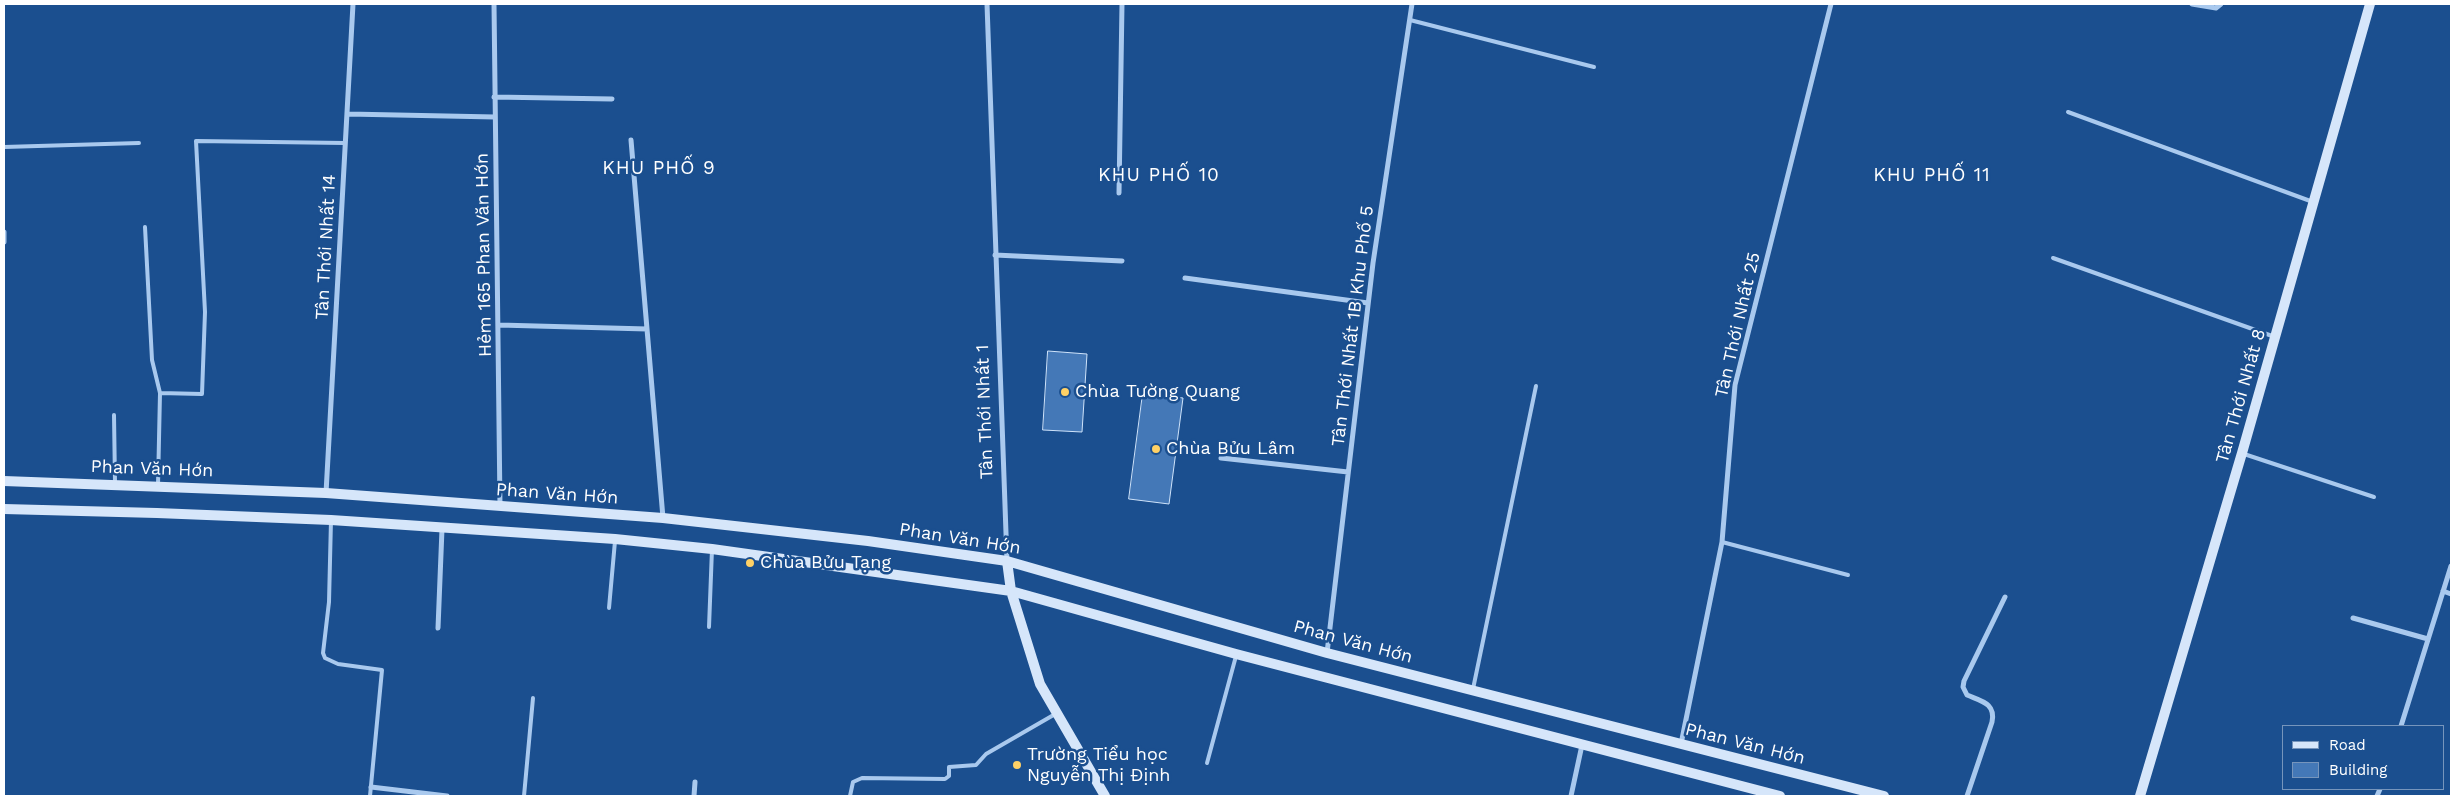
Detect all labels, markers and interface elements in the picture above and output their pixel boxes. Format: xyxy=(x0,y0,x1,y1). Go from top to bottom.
street label: Hẻm 165 Phan Văn Hớn xyxy=(471,153,497,357)
district label: KHU PHỐ 9 xyxy=(601,157,717,179)
district label: KHU PHỐ 10 xyxy=(1097,164,1221,186)
district label: KHU PHỐ 11 xyxy=(1872,164,1992,186)
street label: Tân Thới Nhất 14 xyxy=(311,174,341,320)
street label: Tân Thới Nhất 1B Khu Phố 5 xyxy=(1328,204,1378,448)
street label: Tân Thới Nhất 25 xyxy=(1711,250,1765,400)
street label: Tân Thới Nhất 8 xyxy=(2211,326,2271,466)
street label: Tân Thới Nhất 1 xyxy=(972,344,998,480)
place label: Chùa Tường Quang xyxy=(1075,381,1240,403)
marker: Chùa Tường Quang xyxy=(1059,386,1071,398)
place label: Chùa Bửu Lâm xyxy=(1166,438,1295,460)
marker: Chùa Bửu Lâm xyxy=(1150,443,1162,455)
street label: Phan Văn Hớn xyxy=(90,456,214,482)
street label: Phan Văn Hớn xyxy=(495,479,619,509)
street label: Phan Văn Hớn xyxy=(898,519,1022,559)
place label: Chùa Bửu Tạng xyxy=(760,552,891,574)
marker: Chùa Bửu Tạng xyxy=(744,557,756,569)
street label: Phan Văn Hớn xyxy=(1291,616,1415,668)
street label: Phan Văn Hớn xyxy=(1683,719,1807,769)
legend xyxy=(2282,725,2445,790)
text: Road xyxy=(2329,736,2366,754)
place label: Trường Tiểu học Nguyễn Thị Định xyxy=(1027,744,1170,786)
marker: Trường Tiểu học Nguyễn Thị Định xyxy=(1011,759,1023,771)
text: Building xyxy=(2329,761,2387,779)

